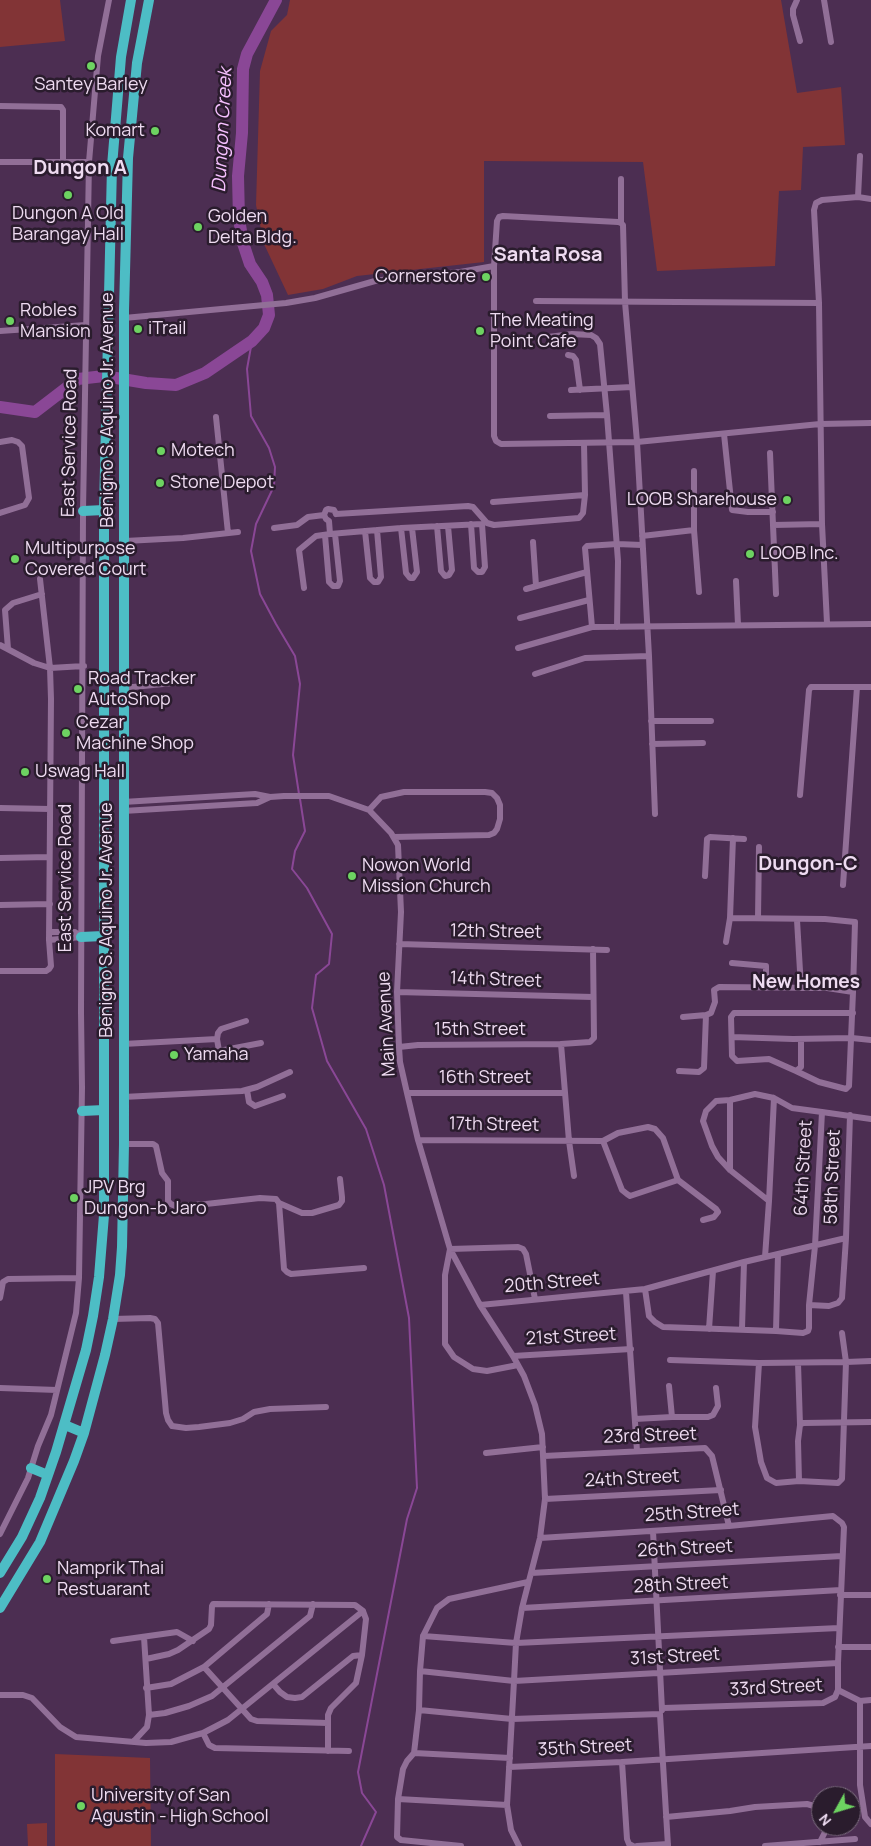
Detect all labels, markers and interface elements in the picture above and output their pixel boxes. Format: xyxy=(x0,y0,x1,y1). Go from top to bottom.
marker: Santey Barley xyxy=(85,60,97,72)
water label: Dungon Creek xyxy=(208,67,238,193)
place label: Santey Barley xyxy=(34,74,148,96)
place label: Komart xyxy=(85,120,145,142)
marker: Komart xyxy=(149,125,161,137)
district label: Dungon A xyxy=(33,156,127,180)
marker: Dungon A Old Barangay Hall xyxy=(62,189,74,201)
place label: Dungon A Old Barangay Hall xyxy=(12,203,124,245)
place label: Golden Delta Bldg. xyxy=(208,206,297,248)
marker: Golden Delta Bldg. xyxy=(192,221,204,233)
district label: Santa Rosa xyxy=(493,243,603,267)
place label: Cornerstore xyxy=(375,266,476,288)
marker: Cornerstore xyxy=(480,271,492,283)
street label: Benigno S. Aquino Jr. Avenue xyxy=(97,292,119,528)
place label: Robles Mansion xyxy=(20,300,91,342)
place label: The Meating Point Cafe xyxy=(490,310,594,352)
marker: Robles Mansion xyxy=(4,315,16,327)
place label: iTrail xyxy=(148,318,187,340)
marker: iTrail xyxy=(132,323,144,335)
marker: The Meating Point Cafe xyxy=(474,325,486,337)
street label: East Service Road xyxy=(58,369,82,517)
place label: Motech xyxy=(171,440,235,462)
marker: Motech xyxy=(155,445,167,457)
place label: Stone Depot xyxy=(170,472,274,494)
marker: Stone Depot xyxy=(154,477,166,489)
place label: LOOB Sharehouse xyxy=(627,489,777,511)
marker: LOOB Sharehouse xyxy=(781,494,793,506)
place label: Multipurpose Covered Court xyxy=(25,538,146,580)
place label: LOOB Inc. xyxy=(760,543,839,565)
marker: LOOB Inc. xyxy=(744,548,756,560)
marker: Multipurpose Covered Court xyxy=(9,553,21,565)
place label: Road Tracker AutoShop xyxy=(88,668,196,711)
marker: Road Tracker AutoShop xyxy=(72,683,84,695)
place label: Cezar Machine Shop xyxy=(76,712,194,754)
marker: Cezar Machine Shop xyxy=(60,727,72,739)
place label: Uswag Hall xyxy=(35,761,125,783)
marker: Uswag Hall xyxy=(19,766,31,778)
street label: Benigno S. Aquino Jr. Avenue xyxy=(96,802,118,1038)
street label: East Service Road xyxy=(55,804,77,952)
district label: Dungon-C xyxy=(758,852,858,876)
place label: Nowon World Mission Church xyxy=(362,855,491,898)
marker: Nowon World Mission Church xyxy=(346,870,358,882)
street label: 12th Street xyxy=(450,920,542,944)
street label: 14th Street xyxy=(450,968,542,992)
street label: Main Avenue xyxy=(373,971,401,1077)
district label: New Homes xyxy=(752,972,860,994)
street label: 15th Street xyxy=(434,1019,526,1041)
place label: Yamaha xyxy=(184,1044,249,1066)
marker: Yamaha xyxy=(168,1049,180,1061)
street label: 16th Street xyxy=(439,1067,531,1089)
street label: 17th Street xyxy=(449,1113,539,1137)
street label: 64th Street xyxy=(791,1119,817,1217)
street label: 58th Street xyxy=(821,1129,845,1225)
place label: JPV Brg Dungon-b Jaro xyxy=(84,1177,207,1220)
marker: JPV Brg Dungon-b Jaro xyxy=(68,1192,80,1204)
street label: 20th Street xyxy=(503,1268,601,1298)
street label: 21st Street xyxy=(525,1324,617,1350)
street label: 23rd Street xyxy=(603,1424,697,1448)
street label: 24th Street xyxy=(584,1466,680,1492)
street label: 25th Street xyxy=(644,1499,740,1527)
street label: 26th Street xyxy=(637,1536,733,1562)
place label: Namprik Thai Restuarant xyxy=(57,1558,164,1600)
street label: 28th Street xyxy=(633,1572,729,1598)
marker: Namprik Thai Restuarant xyxy=(41,1573,53,1585)
street label: 31st Street xyxy=(629,1644,721,1670)
street label: 33rd Street xyxy=(729,1675,823,1701)
street label: 35th Street xyxy=(537,1735,633,1761)
place label: University of San Agustin - High School xyxy=(91,1785,269,1828)
north arrow xyxy=(811,1786,861,1836)
marker: University of San Agustin - High School xyxy=(75,1800,87,1812)
text: N xyxy=(814,1810,835,1830)

